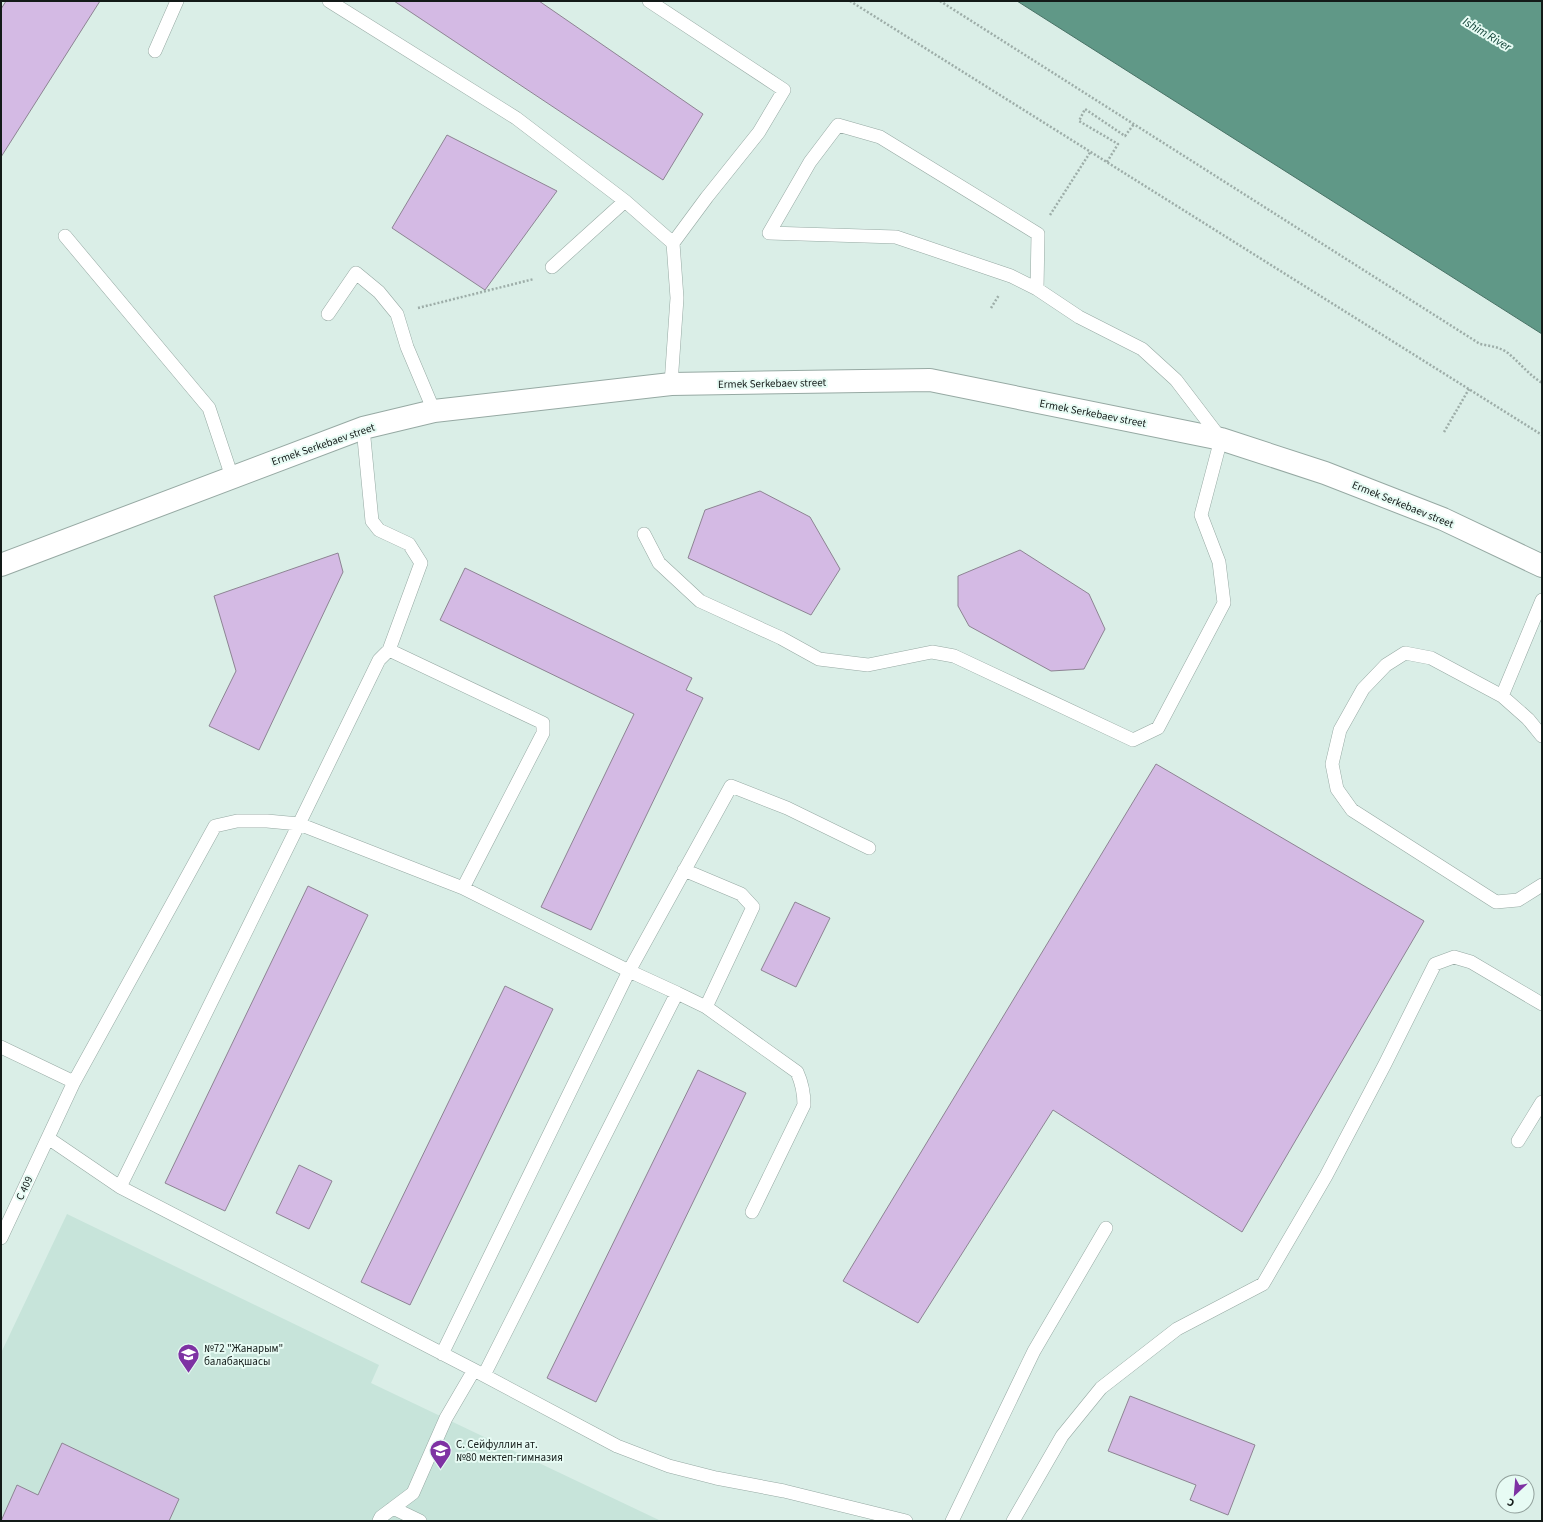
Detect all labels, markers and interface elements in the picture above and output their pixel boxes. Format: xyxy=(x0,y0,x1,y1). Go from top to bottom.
water label: Ishim River xyxy=(1459,13,1515,56)
street label: Ermek Serkebaev street xyxy=(718,375,827,392)
street label: Ermek Serkebaev street xyxy=(1038,396,1148,431)
street label: Ermek Serkebaev street xyxy=(270,420,377,469)
street label: Ermek Serkebaev street xyxy=(1350,477,1456,532)
street label: С 409 xyxy=(12,1174,37,1203)
school or university icon: №72 "Жанарым" балабақшасы xyxy=(175,1341,201,1374)
place label: №72 "Жанарым" балабақшасы xyxy=(204,1341,283,1369)
school or university icon: С. Сейфуллин ат. №80 мектеп-гимназия xyxy=(428,1437,454,1470)
place label: С. Сейфуллин ат. №80 мектеп-гимназия xyxy=(456,1437,563,1465)
north arrow xyxy=(1495,1474,1535,1514)
text: С xyxy=(1504,1494,1517,1511)

